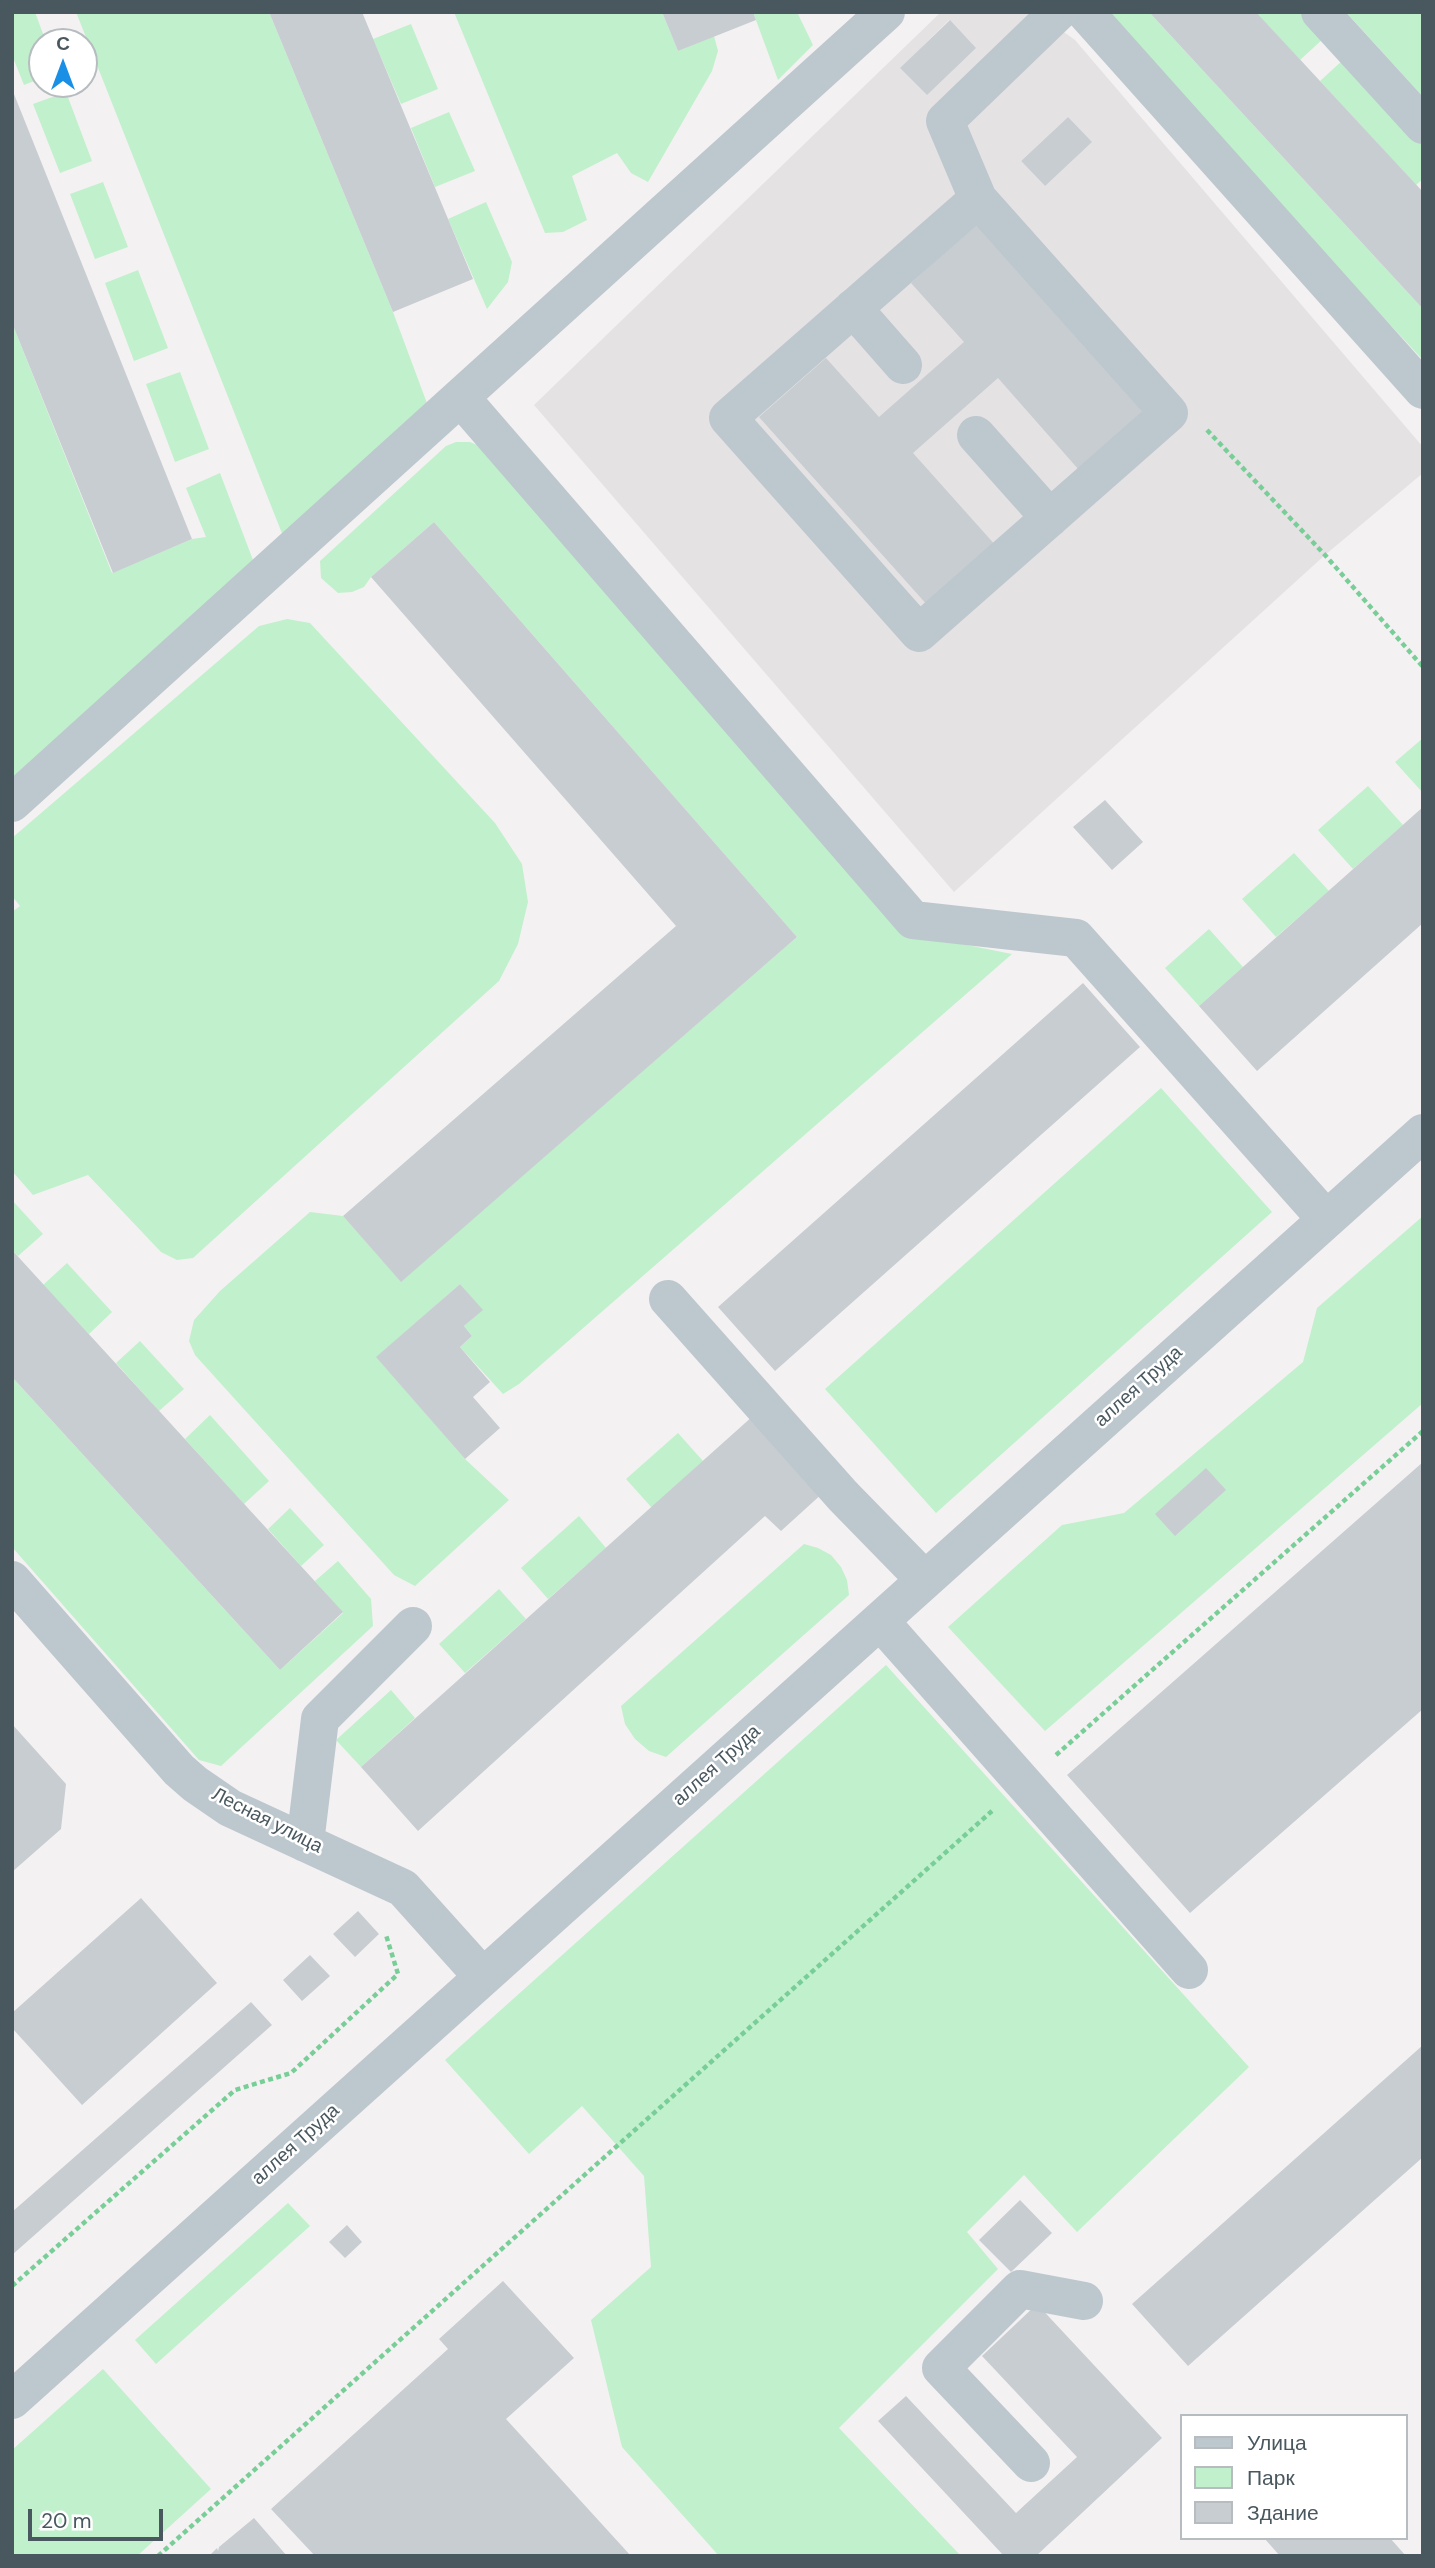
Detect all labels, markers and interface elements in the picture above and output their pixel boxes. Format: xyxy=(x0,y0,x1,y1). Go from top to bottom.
north arrow xyxy=(28,28,98,98)
text: С xyxy=(56,31,70,56)
street label: аллея Труда xyxy=(1090,1342,1188,1432)
street label: аллея Труда xyxy=(668,1721,766,1811)
street label: Лесная улица xyxy=(208,1783,326,1859)
street label: аллея Труда xyxy=(247,2100,345,2190)
legend xyxy=(1180,2414,1407,2540)
text: Улица xyxy=(1247,2429,1307,2457)
text: Парк xyxy=(1247,2464,1295,2492)
scale bar xyxy=(32,2494,166,2538)
text: Здание xyxy=(1247,2499,1319,2527)
text: 20 m xyxy=(41,2507,92,2535)

